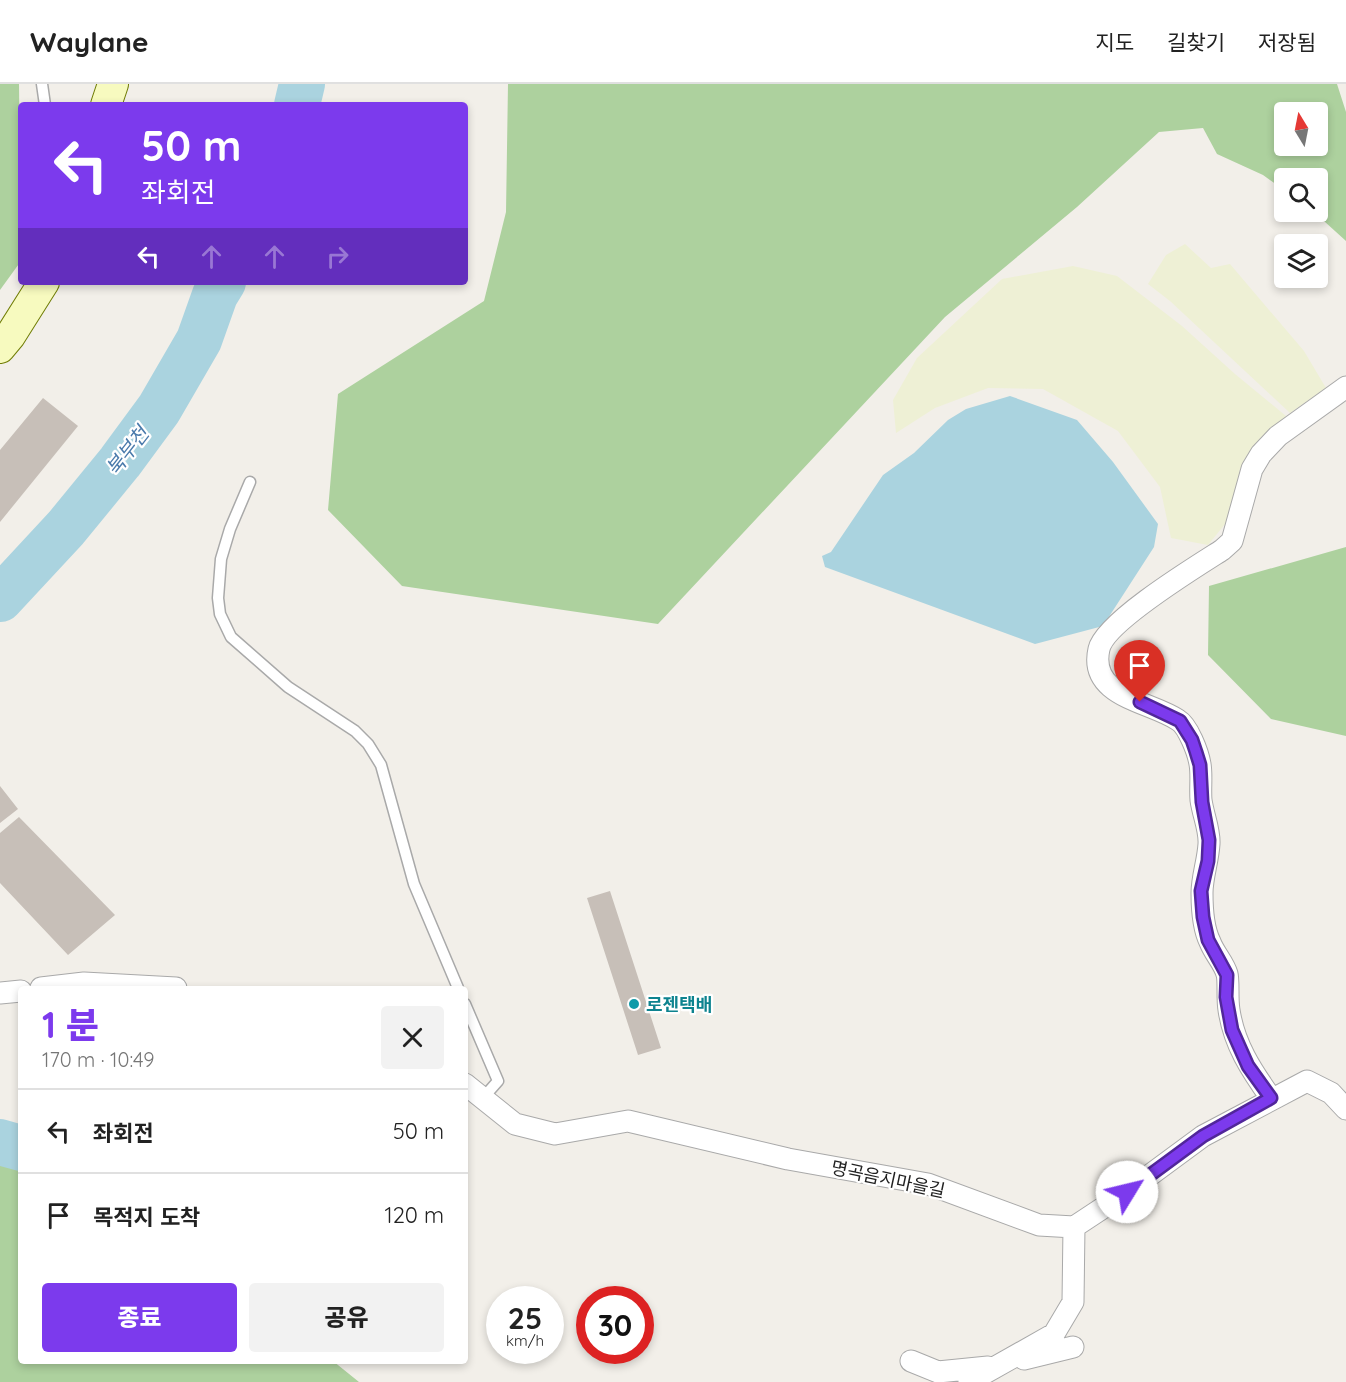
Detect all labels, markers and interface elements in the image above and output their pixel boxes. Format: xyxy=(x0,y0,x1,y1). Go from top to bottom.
text: Waylane xyxy=(30,24,149,59)
text: 지도 xyxy=(1095,29,1134,55)
text: 길찾기 xyxy=(1167,29,1225,55)
text: 저장됨 xyxy=(1258,29,1316,55)
north arrow xyxy=(1274,102,1328,156)
map controls xyxy=(1274,102,1328,288)
text: 50 m xyxy=(141,119,241,172)
icon: left xyxy=(42,126,120,204)
button: search xyxy=(1274,168,1328,222)
text: 좌회전 xyxy=(141,175,216,209)
button: layers xyxy=(1274,234,1328,288)
icon: left xyxy=(132,240,165,273)
icon: ahead xyxy=(195,240,228,273)
icon: ahead xyxy=(258,240,291,273)
icon: right xyxy=(321,240,354,273)
water label: 북부천 xyxy=(100,420,155,480)
pin xyxy=(1114,640,1165,702)
icon: arrive xyxy=(1123,649,1156,682)
place label: 로젠택배 xyxy=(646,993,712,1016)
marker: 로젠택배 xyxy=(627,997,641,1011)
text: 1 분 xyxy=(42,1002,99,1047)
button: close xyxy=(381,1006,444,1069)
text: 170 m · 10:49 xyxy=(42,1047,154,1072)
icon: left xyxy=(42,1115,75,1148)
text: 50 m xyxy=(393,1117,444,1145)
text: 좌회전 xyxy=(93,1119,154,1147)
street label: 명곡음지마을길 xyxy=(829,1156,947,1202)
position arrow xyxy=(1095,1160,1159,1224)
icon: arrive xyxy=(42,1199,75,1232)
text: 120 m xyxy=(385,1201,444,1229)
text: 목적지 도착 xyxy=(93,1203,200,1231)
button: 종료 xyxy=(42,1283,237,1352)
button: 공유 xyxy=(249,1283,444,1352)
speed limit sign: 30 xyxy=(576,1286,654,1364)
text: 25 xyxy=(508,1299,542,1337)
text: km/h xyxy=(506,1331,544,1350)

